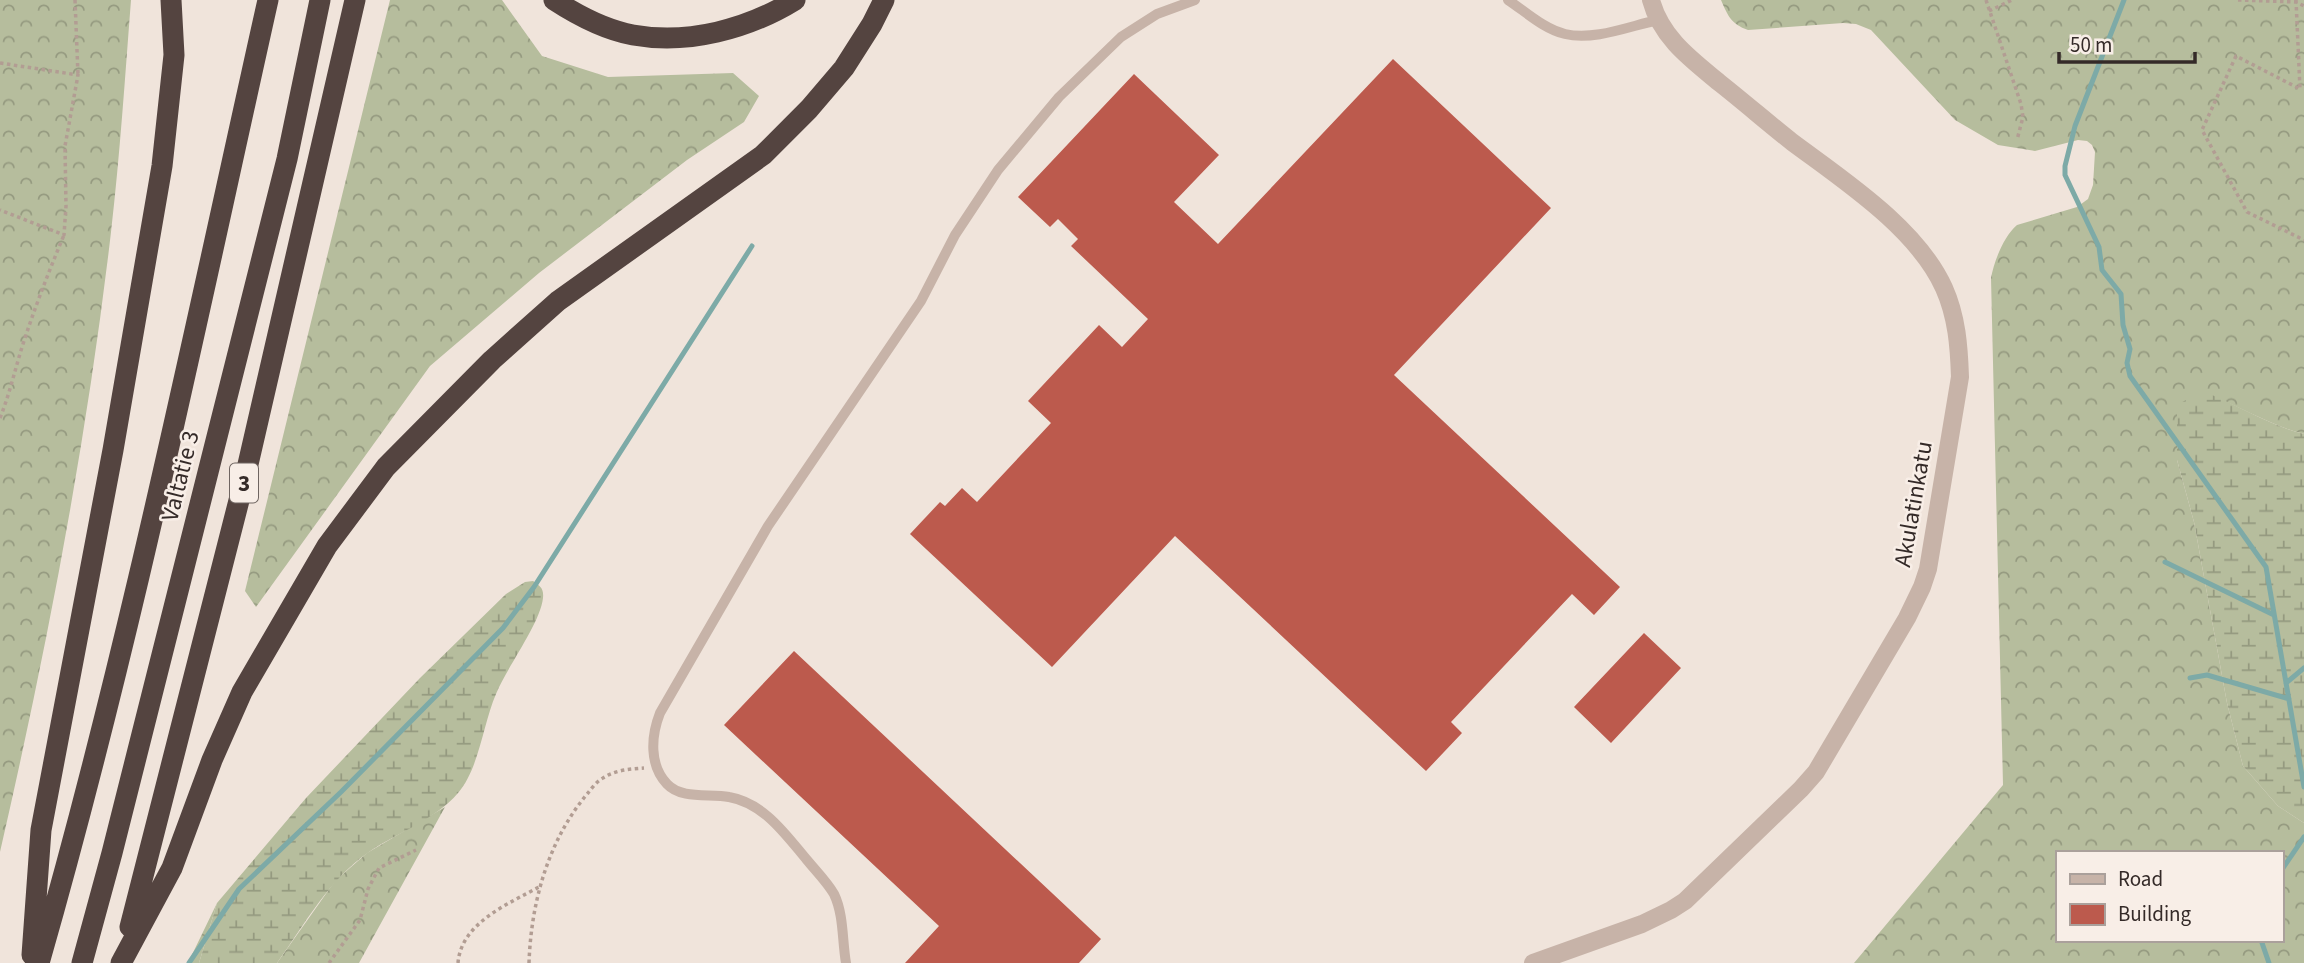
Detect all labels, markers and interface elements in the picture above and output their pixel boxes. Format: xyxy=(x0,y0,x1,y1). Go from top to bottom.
scale bar xyxy=(2059,21,2196,65)
text: 50 m xyxy=(2070,30,2112,60)
street label: Valtatie 3 xyxy=(152,427,209,525)
street label: Akulatinkatu xyxy=(1885,438,1942,570)
road number: 3 xyxy=(230,463,258,503)
legend xyxy=(2056,851,2283,942)
text: Road xyxy=(2118,864,2163,894)
text: Building xyxy=(2118,899,2192,929)

